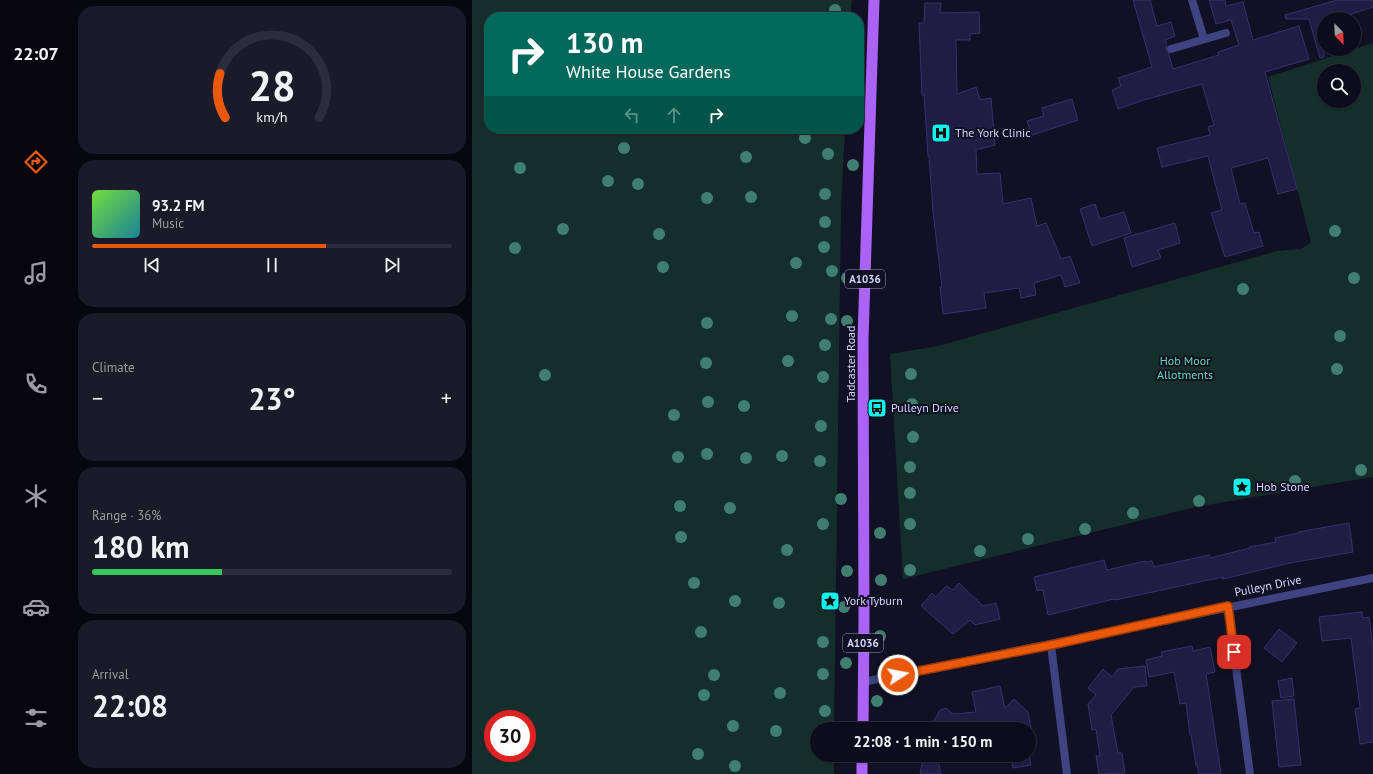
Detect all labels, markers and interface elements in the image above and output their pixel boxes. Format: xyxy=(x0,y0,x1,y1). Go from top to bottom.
north arrow xyxy=(1317,12,1361,56)
map controls xyxy=(1317,12,1361,108)
text: 130 m xyxy=(566,24,643,61)
icon: right xyxy=(500,28,552,80)
text: 22:07 xyxy=(13,42,59,65)
text: 28 xyxy=(248,59,296,112)
text: White House Gardens xyxy=(566,60,731,83)
button: search xyxy=(1317,64,1361,108)
icon: left xyxy=(621,104,643,126)
icon: ahead xyxy=(663,104,685,126)
icon: right xyxy=(705,104,727,126)
text: km/h xyxy=(256,106,288,125)
hospital icon: The York Clinic xyxy=(930,122,952,144)
place label: The York Clinic xyxy=(955,125,1031,140)
icon: directions xyxy=(22,148,50,176)
text: 93.2 FM xyxy=(152,196,205,215)
text: Music xyxy=(152,215,184,232)
icon: previous xyxy=(141,254,163,276)
icon: pause xyxy=(261,254,283,276)
icon: next xyxy=(381,254,403,276)
icon: music xyxy=(22,259,50,287)
road number: A1036 xyxy=(845,270,885,288)
street label: Tadcaster Road xyxy=(843,326,858,402)
park label: Hob Moor Allotments xyxy=(1157,353,1213,382)
text: Climate xyxy=(92,359,135,376)
icon: phone xyxy=(22,370,50,398)
text: 23° xyxy=(248,379,296,418)
text: − xyxy=(92,384,103,412)
text: + xyxy=(441,384,452,412)
bus stop icon: Pulleyn Drive xyxy=(866,397,888,419)
place label: Pulleyn Drive xyxy=(891,400,959,415)
place icon: Hob Stone xyxy=(1231,476,1253,498)
place label: Hob Stone xyxy=(1256,479,1310,494)
icon: climate xyxy=(22,482,50,510)
text: Range · 36% xyxy=(92,507,161,524)
text: 180 km xyxy=(92,527,190,566)
street label: Pulleyn Drive xyxy=(1233,572,1303,599)
place icon: York Tyburn xyxy=(819,590,841,612)
icon: car xyxy=(22,593,50,621)
place label: York Tyburn xyxy=(844,593,903,608)
road number: A1036 xyxy=(843,634,883,652)
pin xyxy=(1217,635,1251,669)
icon: arrive xyxy=(1223,641,1245,663)
position arrow xyxy=(877,654,919,696)
text: Arrival xyxy=(92,666,128,683)
text: 22:08 xyxy=(92,686,168,725)
icon: filters xyxy=(22,704,50,732)
speed limit sign: 30 xyxy=(484,710,536,762)
text: 22:08 · 1 min · 150 m xyxy=(854,732,992,751)

